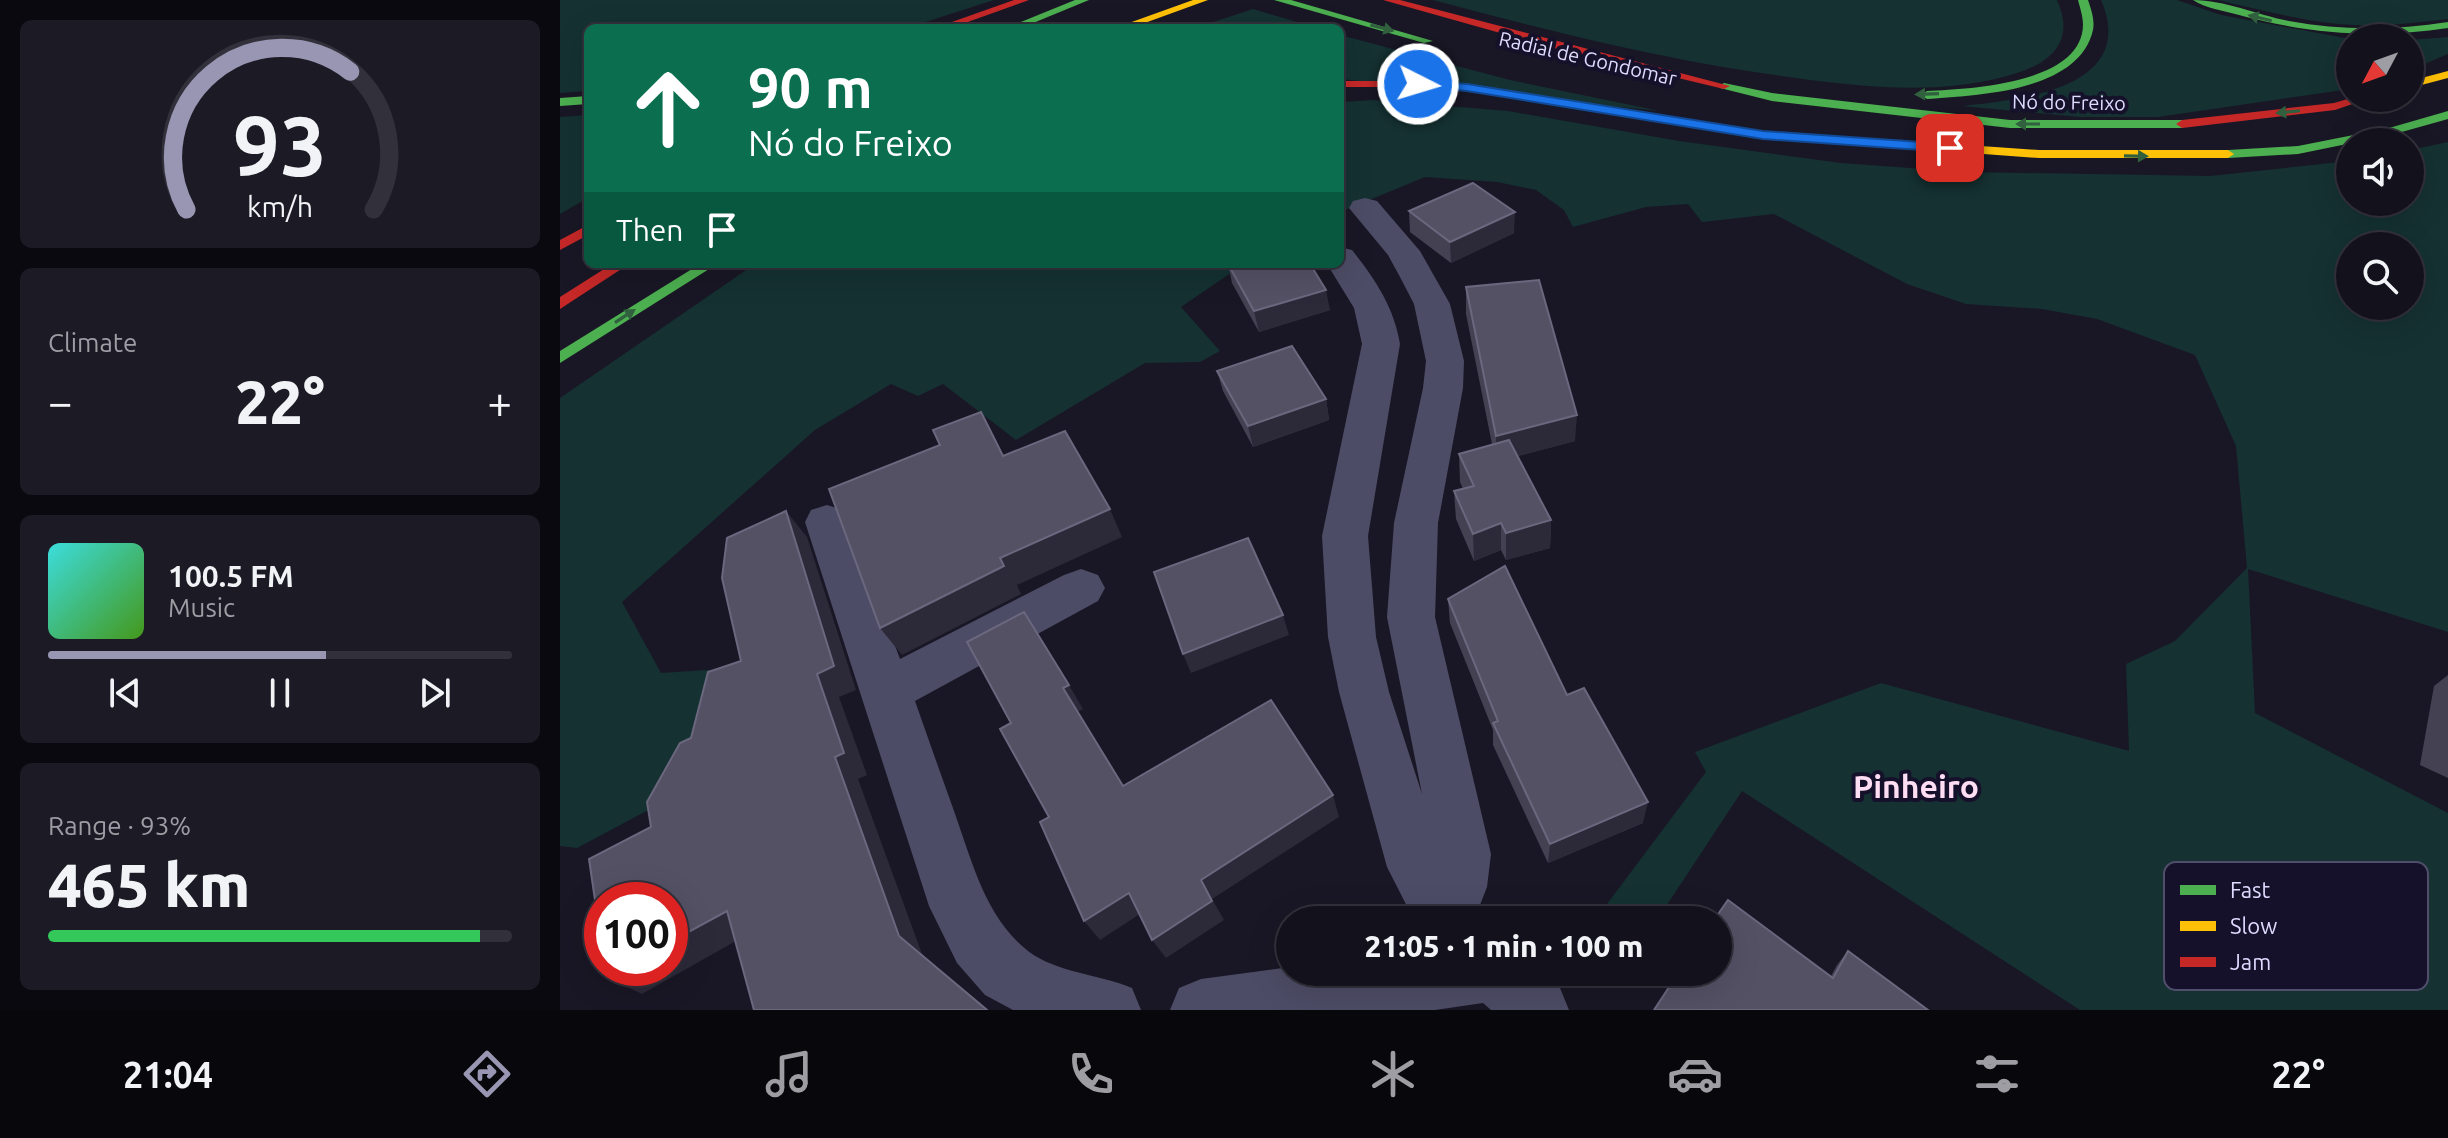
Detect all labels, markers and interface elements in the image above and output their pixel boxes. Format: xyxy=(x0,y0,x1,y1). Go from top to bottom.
one-way arrow xyxy=(2247,11,2272,24)
one-way arrow xyxy=(1369,23,1394,35)
north arrow xyxy=(2336,24,2424,112)
map controls xyxy=(2336,24,2424,320)
street label: Radial de Gondomar xyxy=(1497,26,1679,90)
position arrow xyxy=(1376,42,1460,126)
icon: ahead xyxy=(616,56,720,160)
text: 90 m xyxy=(748,56,873,119)
one-way arrow xyxy=(1914,88,1939,101)
street label: Nó do Freixo xyxy=(2012,90,2126,114)
text: 93 xyxy=(233,97,327,191)
one-way arrow xyxy=(2275,105,2300,118)
pin xyxy=(1916,114,1984,182)
one-way arrow xyxy=(2015,118,2040,130)
text: Nó do Freixo xyxy=(748,122,953,163)
icon: arrive xyxy=(1928,126,1972,170)
button: sound xyxy=(2336,128,2424,216)
one-way arrow xyxy=(2124,149,2149,162)
text: km/h xyxy=(247,190,313,222)
icon: arrive xyxy=(700,208,744,252)
text: Then xyxy=(616,213,684,247)
button: search xyxy=(2336,232,2424,320)
one-way arrow xyxy=(615,308,636,323)
text: Climate xyxy=(48,328,137,357)
text: 22° xyxy=(235,368,325,435)
text: − xyxy=(48,377,73,426)
text: + xyxy=(487,377,512,426)
text: 100.5 FM xyxy=(168,559,294,593)
text: Music xyxy=(168,593,235,622)
icon: previous xyxy=(103,671,147,715)
icon: pause xyxy=(258,671,302,715)
icon: next xyxy=(413,671,457,715)
district label: Pinheiro xyxy=(1853,768,1979,804)
text: Range · 93% xyxy=(48,811,191,840)
text: 465 km xyxy=(48,851,250,918)
legend xyxy=(2164,862,2428,990)
text: Fast xyxy=(2230,877,2271,902)
speed limit sign: 100 xyxy=(584,882,688,986)
text: Slow xyxy=(2230,913,2277,938)
text: 21:05 · 1 min · 100 m xyxy=(1365,929,1643,963)
text: Jam xyxy=(2230,949,2271,974)
icon: directions xyxy=(459,1046,515,1102)
icon: music xyxy=(761,1046,817,1102)
icon: phone xyxy=(1063,1046,1119,1102)
icon: climate xyxy=(1365,1046,1421,1102)
icon: car xyxy=(1667,1046,1723,1102)
icon: filters xyxy=(1969,1046,2025,1102)
text: 21:04 xyxy=(123,1054,213,1095)
text: 22° xyxy=(2272,1054,2325,1095)

